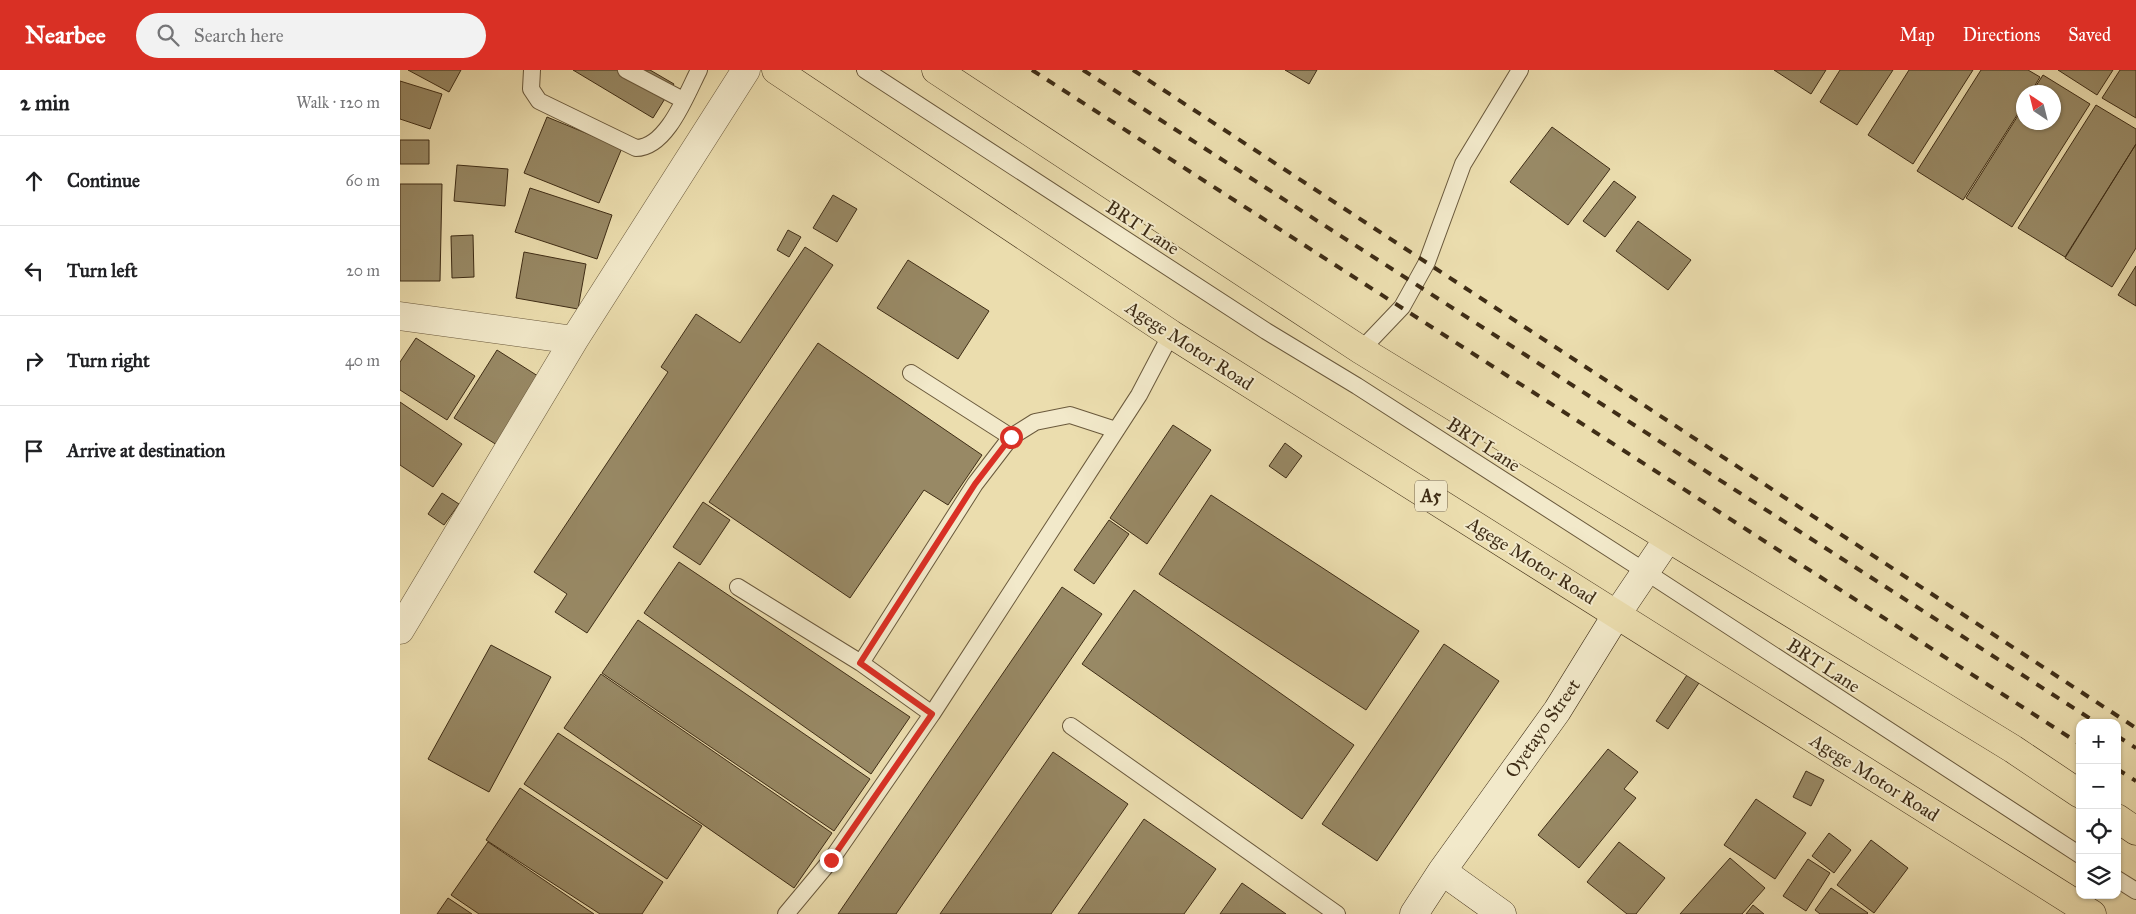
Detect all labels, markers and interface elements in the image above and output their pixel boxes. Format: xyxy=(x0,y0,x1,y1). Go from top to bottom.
search box xyxy=(136,13,486,58)
text: Nearbee xyxy=(25,20,106,50)
icon: search xyxy=(154,21,182,49)
text: Search here xyxy=(194,24,284,47)
text: Map xyxy=(1899,24,1935,46)
text: Directions xyxy=(1963,24,2040,46)
text: Saved xyxy=(2068,24,2111,46)
north arrow xyxy=(2016,85,2061,130)
text: 2 min xyxy=(20,90,70,116)
text: Walk · 120 m xyxy=(296,93,380,112)
icon: ahead xyxy=(20,167,48,195)
text: Continue xyxy=(67,169,140,192)
text: 60 m xyxy=(346,171,380,190)
street label: BRT Lane xyxy=(1102,195,1184,260)
icon: left xyxy=(20,257,48,285)
text: Turn left xyxy=(67,259,137,282)
text: 20 m xyxy=(346,261,380,280)
street label: Agege Motor Road xyxy=(1120,295,1258,396)
icon: right xyxy=(20,347,48,375)
text: Turn right xyxy=(67,349,150,372)
text: 40 m xyxy=(345,351,380,370)
street label: BRT Lane xyxy=(1443,412,1525,477)
route start xyxy=(1000,426,1023,449)
icon: arrive xyxy=(20,437,48,465)
text: Arrive at destination xyxy=(67,439,225,462)
road number: A5 xyxy=(1415,481,1447,512)
street label: Agege Motor Road xyxy=(1462,511,1601,610)
street label: BRT Lane xyxy=(1783,633,1865,698)
street label: Oyetayo Street xyxy=(1500,674,1585,782)
map controls xyxy=(2076,719,2121,899)
button: + xyxy=(2076,719,2121,764)
street label: Agege Motor Road xyxy=(1805,728,1944,827)
button: − xyxy=(2076,764,2121,809)
button: locate xyxy=(2076,809,2121,854)
route end xyxy=(820,849,843,872)
button: layers xyxy=(2076,854,2121,899)

